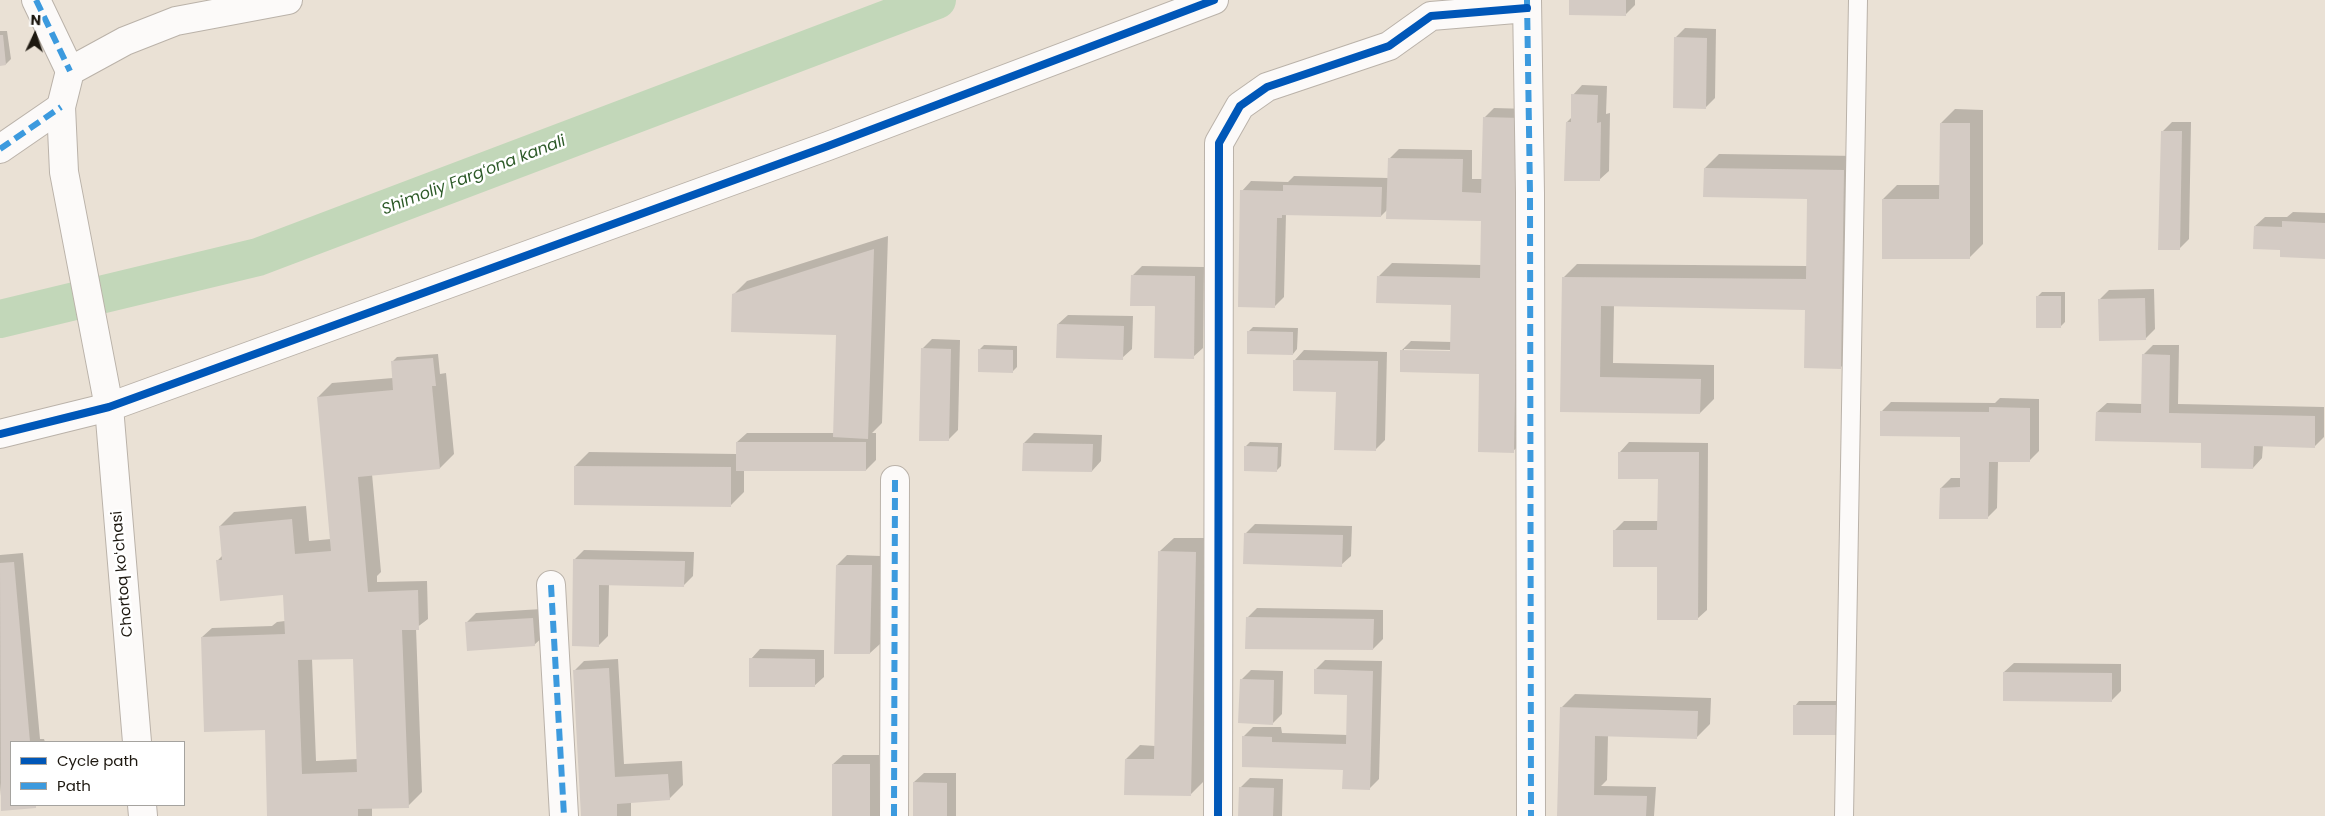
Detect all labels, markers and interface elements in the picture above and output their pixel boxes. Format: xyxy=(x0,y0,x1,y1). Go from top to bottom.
north arrow xyxy=(10,10,60,60)
text: N xyxy=(30,10,42,30)
water label: Shimoliy Fargʻona kanali xyxy=(379,132,569,220)
street label: Chortoq koʻchasi xyxy=(109,510,137,638)
legend xyxy=(10,741,185,806)
text: Cycle path xyxy=(57,750,138,771)
text: Path xyxy=(57,775,91,796)

